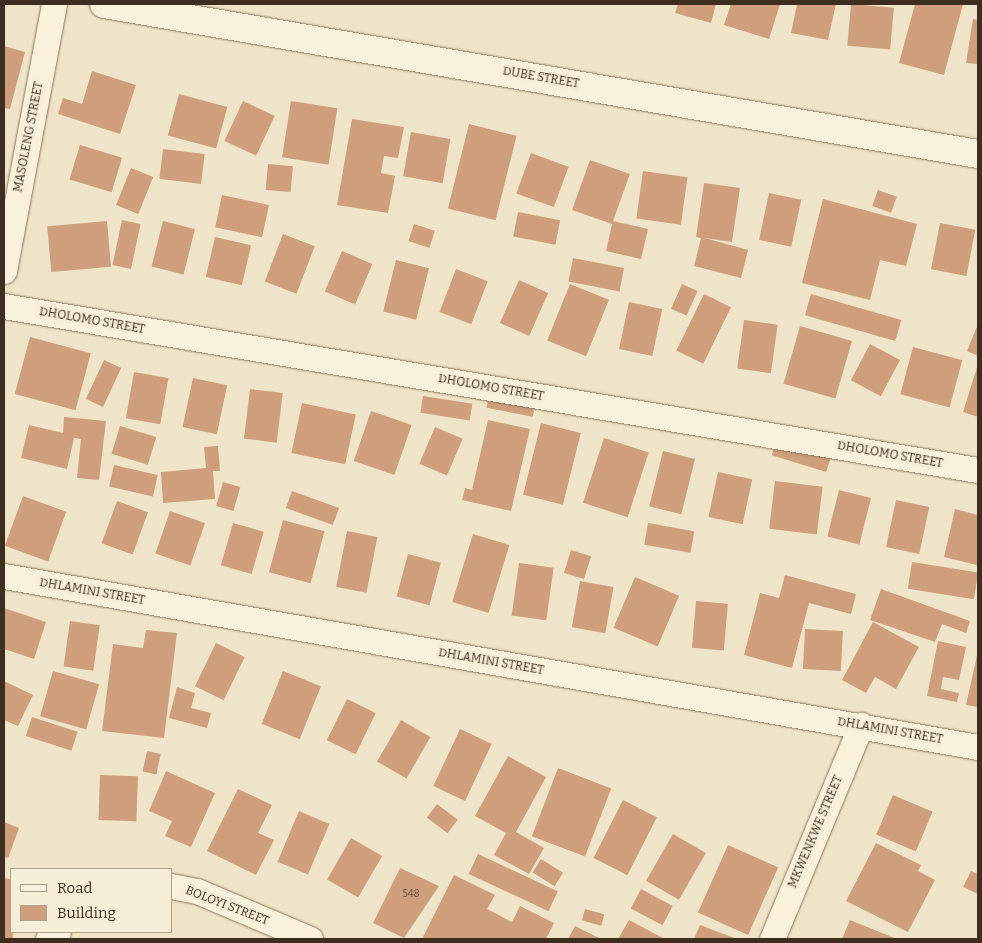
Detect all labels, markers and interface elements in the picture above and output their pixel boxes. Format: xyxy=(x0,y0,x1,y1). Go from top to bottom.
street label: DUBE STREET xyxy=(502,64,580,92)
street label: MASOLENG STREET xyxy=(11,80,47,194)
street label: DHOLOMO STREET xyxy=(38,305,146,337)
street label: DHOLOMO STREET xyxy=(437,372,545,404)
street label: DHOLOMO STREET xyxy=(836,439,944,471)
street label: DHLAMINI STREET xyxy=(38,576,146,608)
street label: DHLAMINI STREET xyxy=(437,646,545,678)
street label: DHLAMINI STREET xyxy=(836,715,944,747)
street label: MKWENKWE STREET xyxy=(786,774,846,890)
legend xyxy=(10,868,172,933)
text: Road xyxy=(57,879,92,897)
street label: BOLOYI STREET xyxy=(183,884,271,928)
house number: 548 xyxy=(402,889,420,901)
text: Building xyxy=(57,904,116,922)

